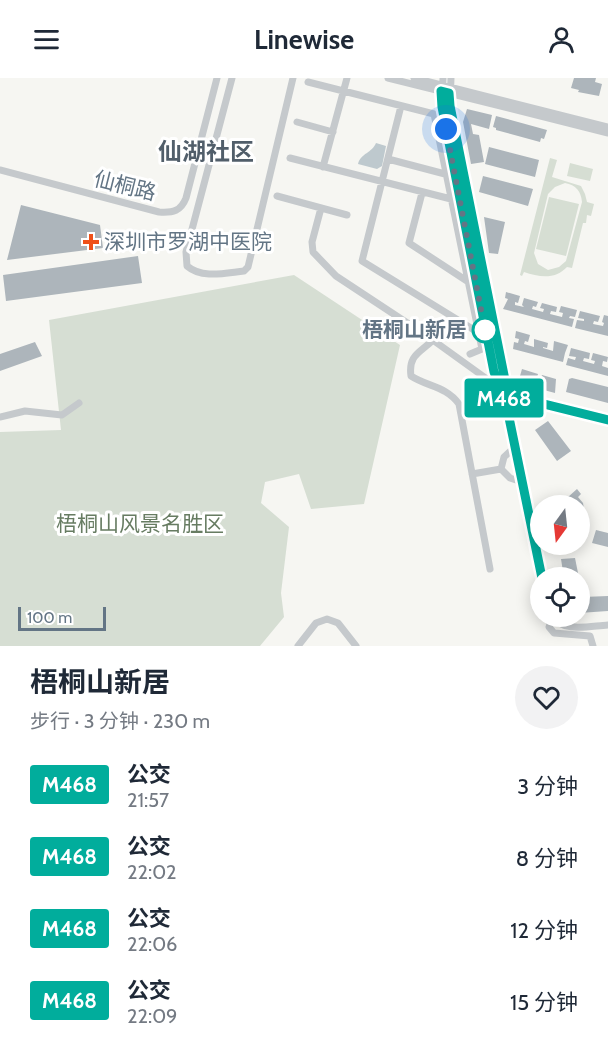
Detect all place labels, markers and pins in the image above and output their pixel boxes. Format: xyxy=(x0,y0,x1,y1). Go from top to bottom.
place label: 深圳市罗湖中医院 xyxy=(104,229,272,254)
marker: 深圳市罗湖中医院 xyxy=(82,233,100,251)
place label: 梧桐山新居 xyxy=(362,317,467,342)
marker: 梧桐山新居 xyxy=(472,317,498,343)

